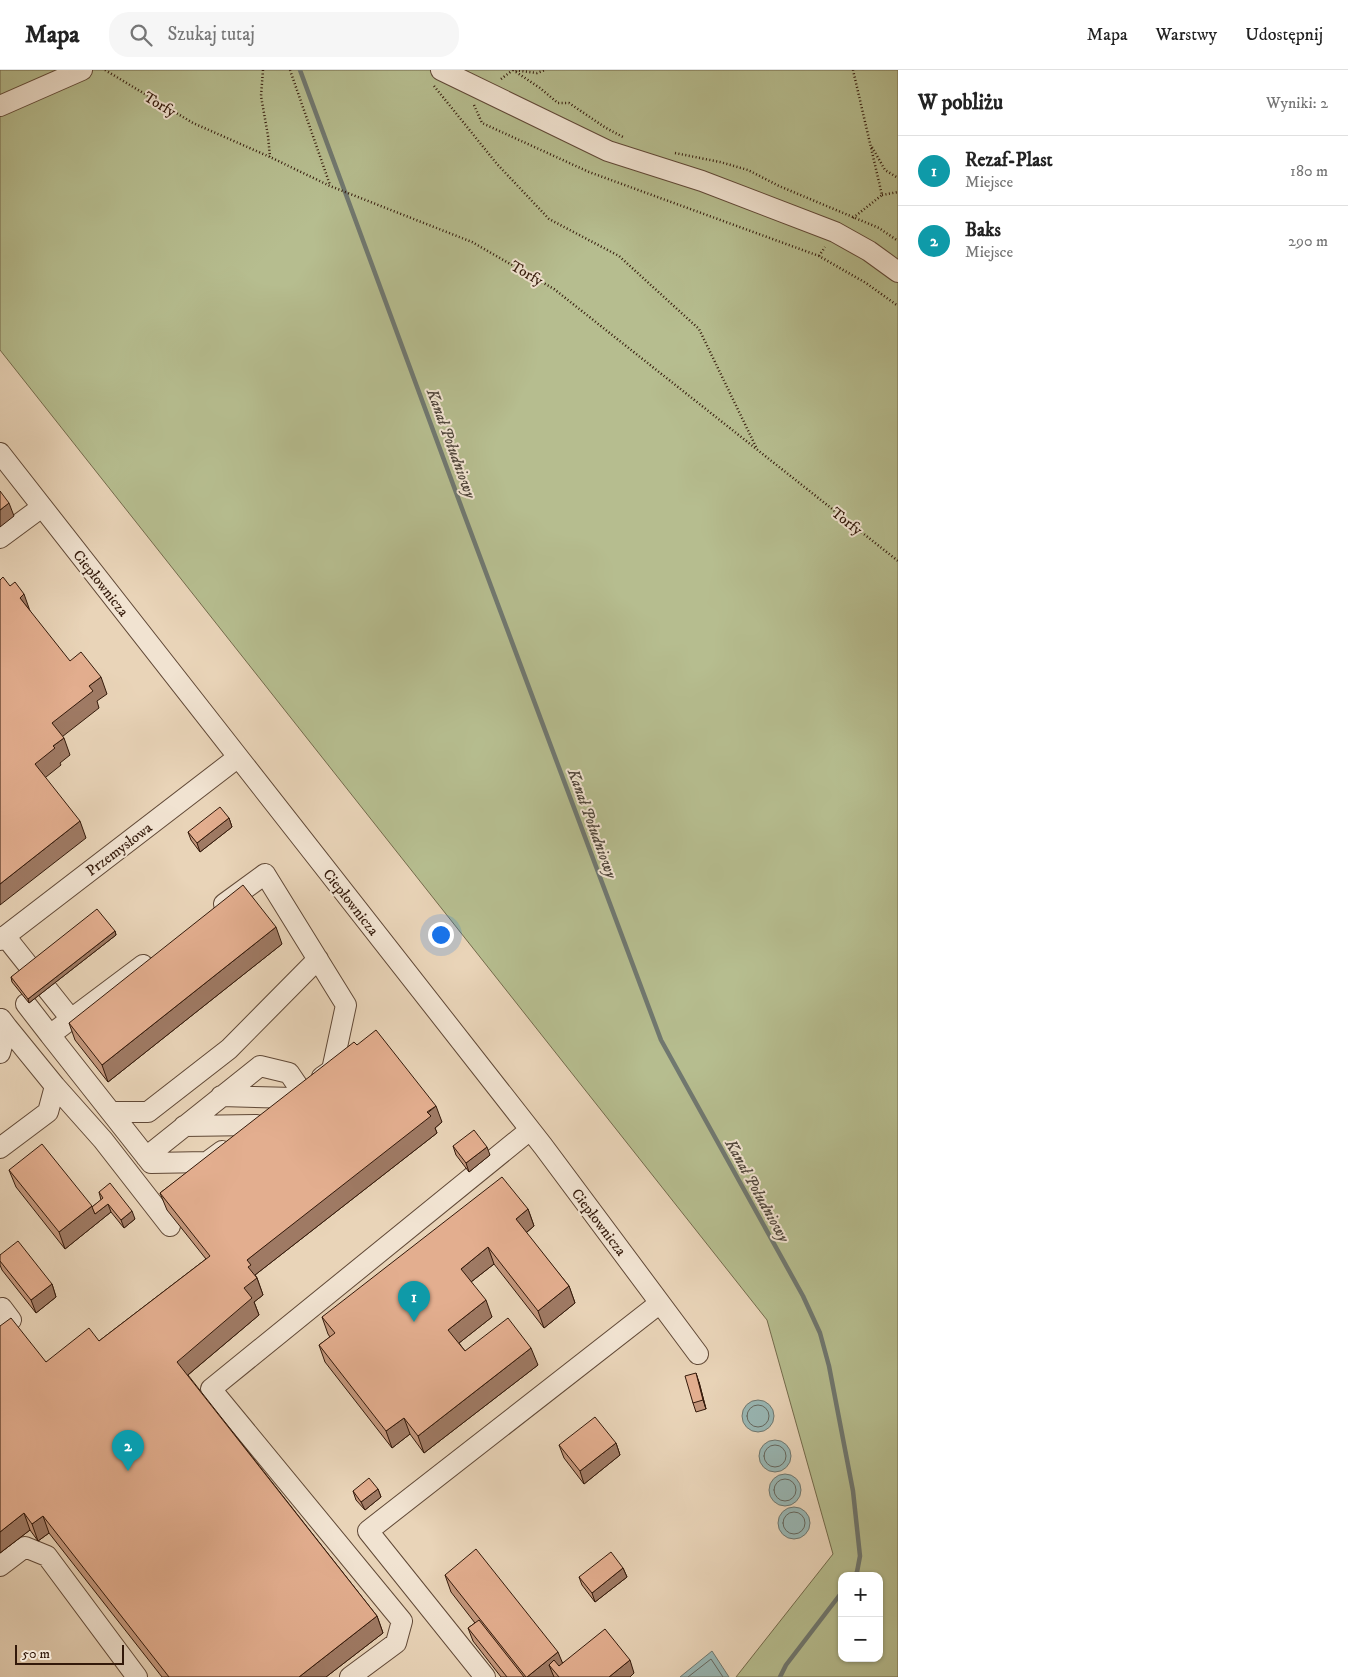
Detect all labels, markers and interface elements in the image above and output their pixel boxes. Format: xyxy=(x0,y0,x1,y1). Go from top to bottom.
search box xyxy=(109,12,459,57)
text: Mapa xyxy=(25,20,79,50)
icon: search xyxy=(127,21,155,49)
text: Szukaj tutaj xyxy=(167,23,255,46)
text: Mapa xyxy=(1087,24,1128,46)
text: Warstwy xyxy=(1156,24,1217,46)
text: Udostępnij xyxy=(1245,24,1323,46)
street label: Torfy xyxy=(140,87,180,122)
text: W pobliżu xyxy=(918,90,1003,116)
text: Wyniki: 2 xyxy=(1266,93,1328,113)
text: Rezaf-Plast xyxy=(965,149,1053,172)
text: 1 xyxy=(931,161,937,181)
text: 180 m xyxy=(1290,161,1328,181)
text: Miejsce xyxy=(965,172,1013,192)
text: Baks xyxy=(965,219,1001,242)
text: 2 xyxy=(930,231,938,251)
text: 290 m xyxy=(1288,231,1328,251)
text: Miejsce xyxy=(965,242,1013,262)
street label: Torfy xyxy=(507,257,547,291)
water label: Kanał Południowy xyxy=(422,385,481,502)
street label: Torfy xyxy=(827,503,867,540)
street label: Ciepłownicza xyxy=(69,546,133,621)
water label: Kanał Południowy xyxy=(563,765,622,882)
street label: Przemysłowa xyxy=(82,818,157,880)
street label: Ciepłownicza xyxy=(319,865,383,940)
your location xyxy=(428,922,454,948)
water label: Kanał Południowy xyxy=(720,1134,795,1247)
street label: Ciepłownicza xyxy=(567,1185,631,1260)
pin: 1 xyxy=(398,1281,430,1322)
pin: 2 xyxy=(112,1430,144,1471)
map controls xyxy=(838,1572,883,1662)
button: + xyxy=(838,1572,883,1617)
button: − xyxy=(838,1617,883,1662)
scale bar xyxy=(15,1642,124,1665)
text: 50 m xyxy=(22,1645,50,1663)

